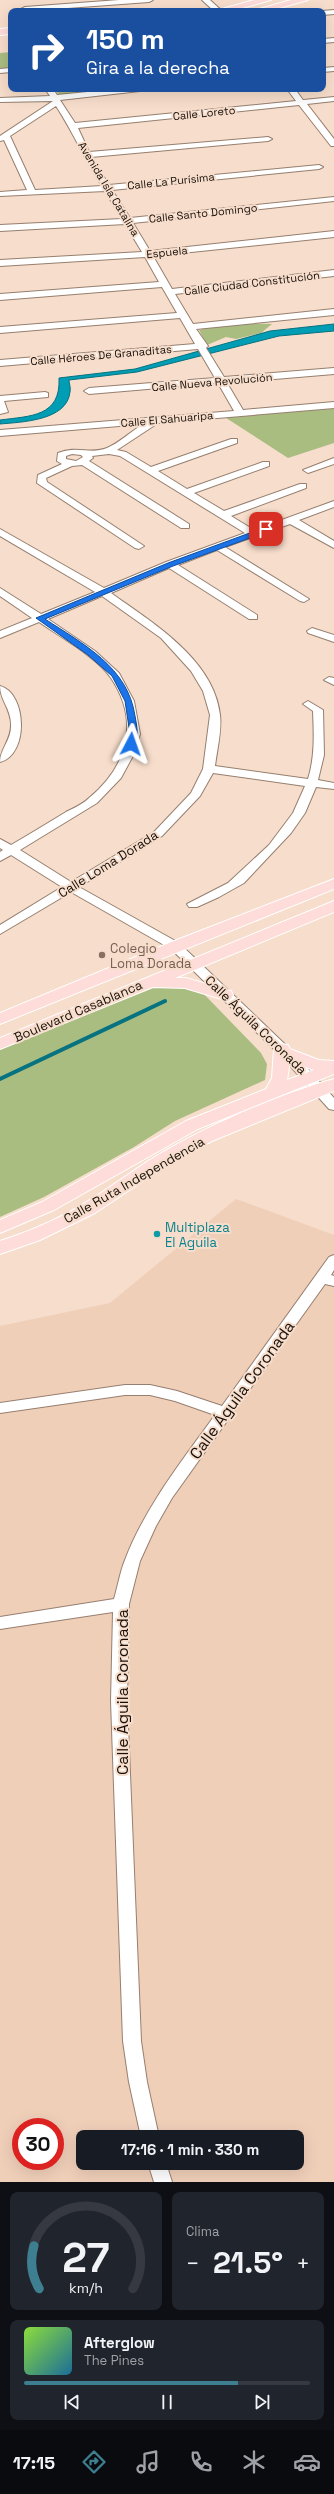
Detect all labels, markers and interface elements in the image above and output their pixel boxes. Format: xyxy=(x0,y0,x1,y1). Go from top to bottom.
text: 150 m xyxy=(86,21,165,57)
icon: right xyxy=(20,24,72,76)
text: Gira a la derecha xyxy=(86,56,230,79)
street label: Calle Loreto xyxy=(172,103,236,123)
street label: Avenida Isla Catalina xyxy=(75,139,143,239)
street label: Calle La Purísima xyxy=(127,169,216,193)
street label: Calle Santo Domingo xyxy=(148,200,258,226)
street label: Espuela xyxy=(146,243,189,261)
street label: Calle Ciudad Constitución xyxy=(183,268,321,298)
street label: Calle Héroes De Granaditas xyxy=(30,342,172,368)
street label: Calle Nueva Revolución xyxy=(151,370,273,394)
street label: Calle El Sahuaripa xyxy=(120,408,215,430)
pin xyxy=(249,512,283,546)
icon: arrive xyxy=(255,518,277,540)
position arrow xyxy=(110,723,152,765)
street label: Calle Loma Dorada xyxy=(55,826,162,902)
place label: Colegio Loma Dorada xyxy=(110,940,192,972)
marker: Colegio Loma Dorada xyxy=(97,950,107,960)
street label: Calle Águila Coronada xyxy=(202,972,311,1078)
street label: Boulevard Casablanca xyxy=(11,976,145,1046)
street label: Calle Ruta Independencia xyxy=(61,1132,208,1227)
place label: Multiplaza El Aguila xyxy=(165,1219,230,1251)
marker: Multiplaza El Aguila xyxy=(152,1229,162,1239)
street label: Calle Águila Coronada xyxy=(185,1317,299,1463)
street label: Calle Águila Coronada xyxy=(112,1609,133,1775)
speed limit sign: 30 xyxy=(12,2118,64,2170)
text: 17:16 · 1 min · 330 m xyxy=(121,2140,259,2159)
text: Clima xyxy=(186,2223,219,2240)
text: 27 xyxy=(62,2231,110,2284)
text: 21.5° xyxy=(213,2243,283,2282)
text: − xyxy=(186,2249,200,2277)
text: + xyxy=(296,2249,310,2277)
text: km/h xyxy=(69,2279,103,2297)
text: Afterglow xyxy=(84,2333,155,2352)
text: The Pines xyxy=(84,2352,144,2369)
icon: previous xyxy=(61,2391,83,2413)
icon: pause xyxy=(156,2391,178,2413)
icon: next xyxy=(251,2391,273,2413)
icon: directions xyxy=(80,2448,108,2476)
icon: music xyxy=(134,2448,162,2476)
icon: phone xyxy=(187,2448,215,2476)
icon: climate xyxy=(240,2448,268,2476)
icon: car xyxy=(293,2448,321,2476)
text: 17:15 xyxy=(13,2451,55,2474)

